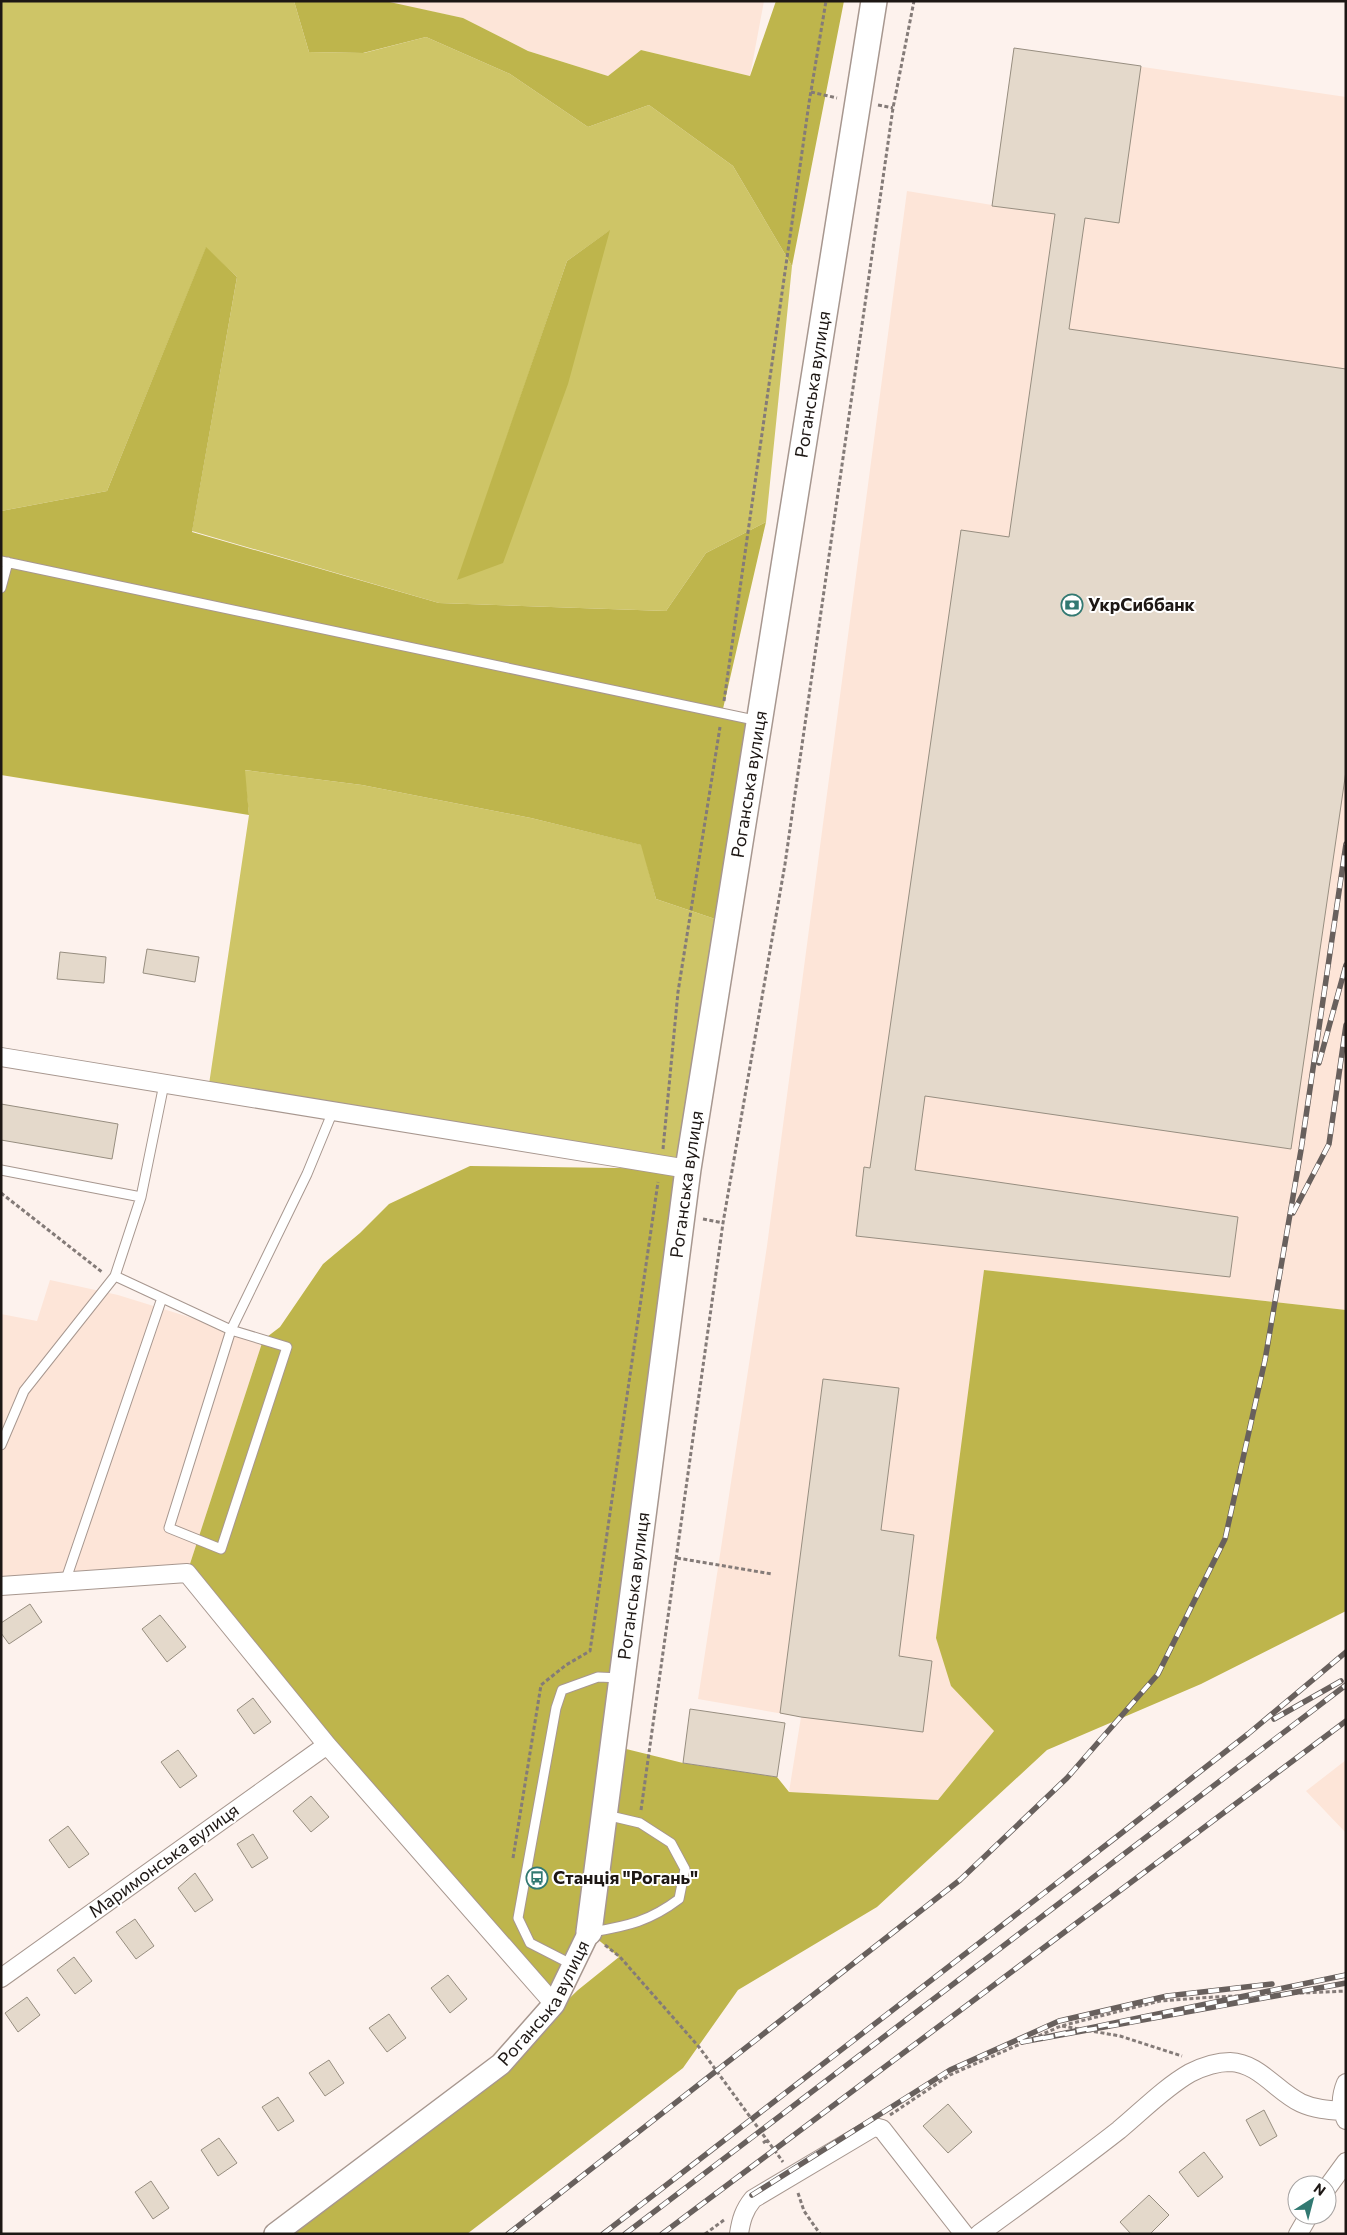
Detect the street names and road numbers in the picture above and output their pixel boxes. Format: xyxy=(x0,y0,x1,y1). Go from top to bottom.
street label: Роганська вулиця xyxy=(789,309,835,459)
street label: Роганська вулиця xyxy=(726,709,771,859)
street label: Роганська вулиця xyxy=(665,1109,707,1259)
street label: Роганська вулиця xyxy=(612,1511,653,1661)
street label: Маримонська вулиця xyxy=(84,1798,243,1922)
street label: Роганська вулиця xyxy=(493,1936,593,2070)

